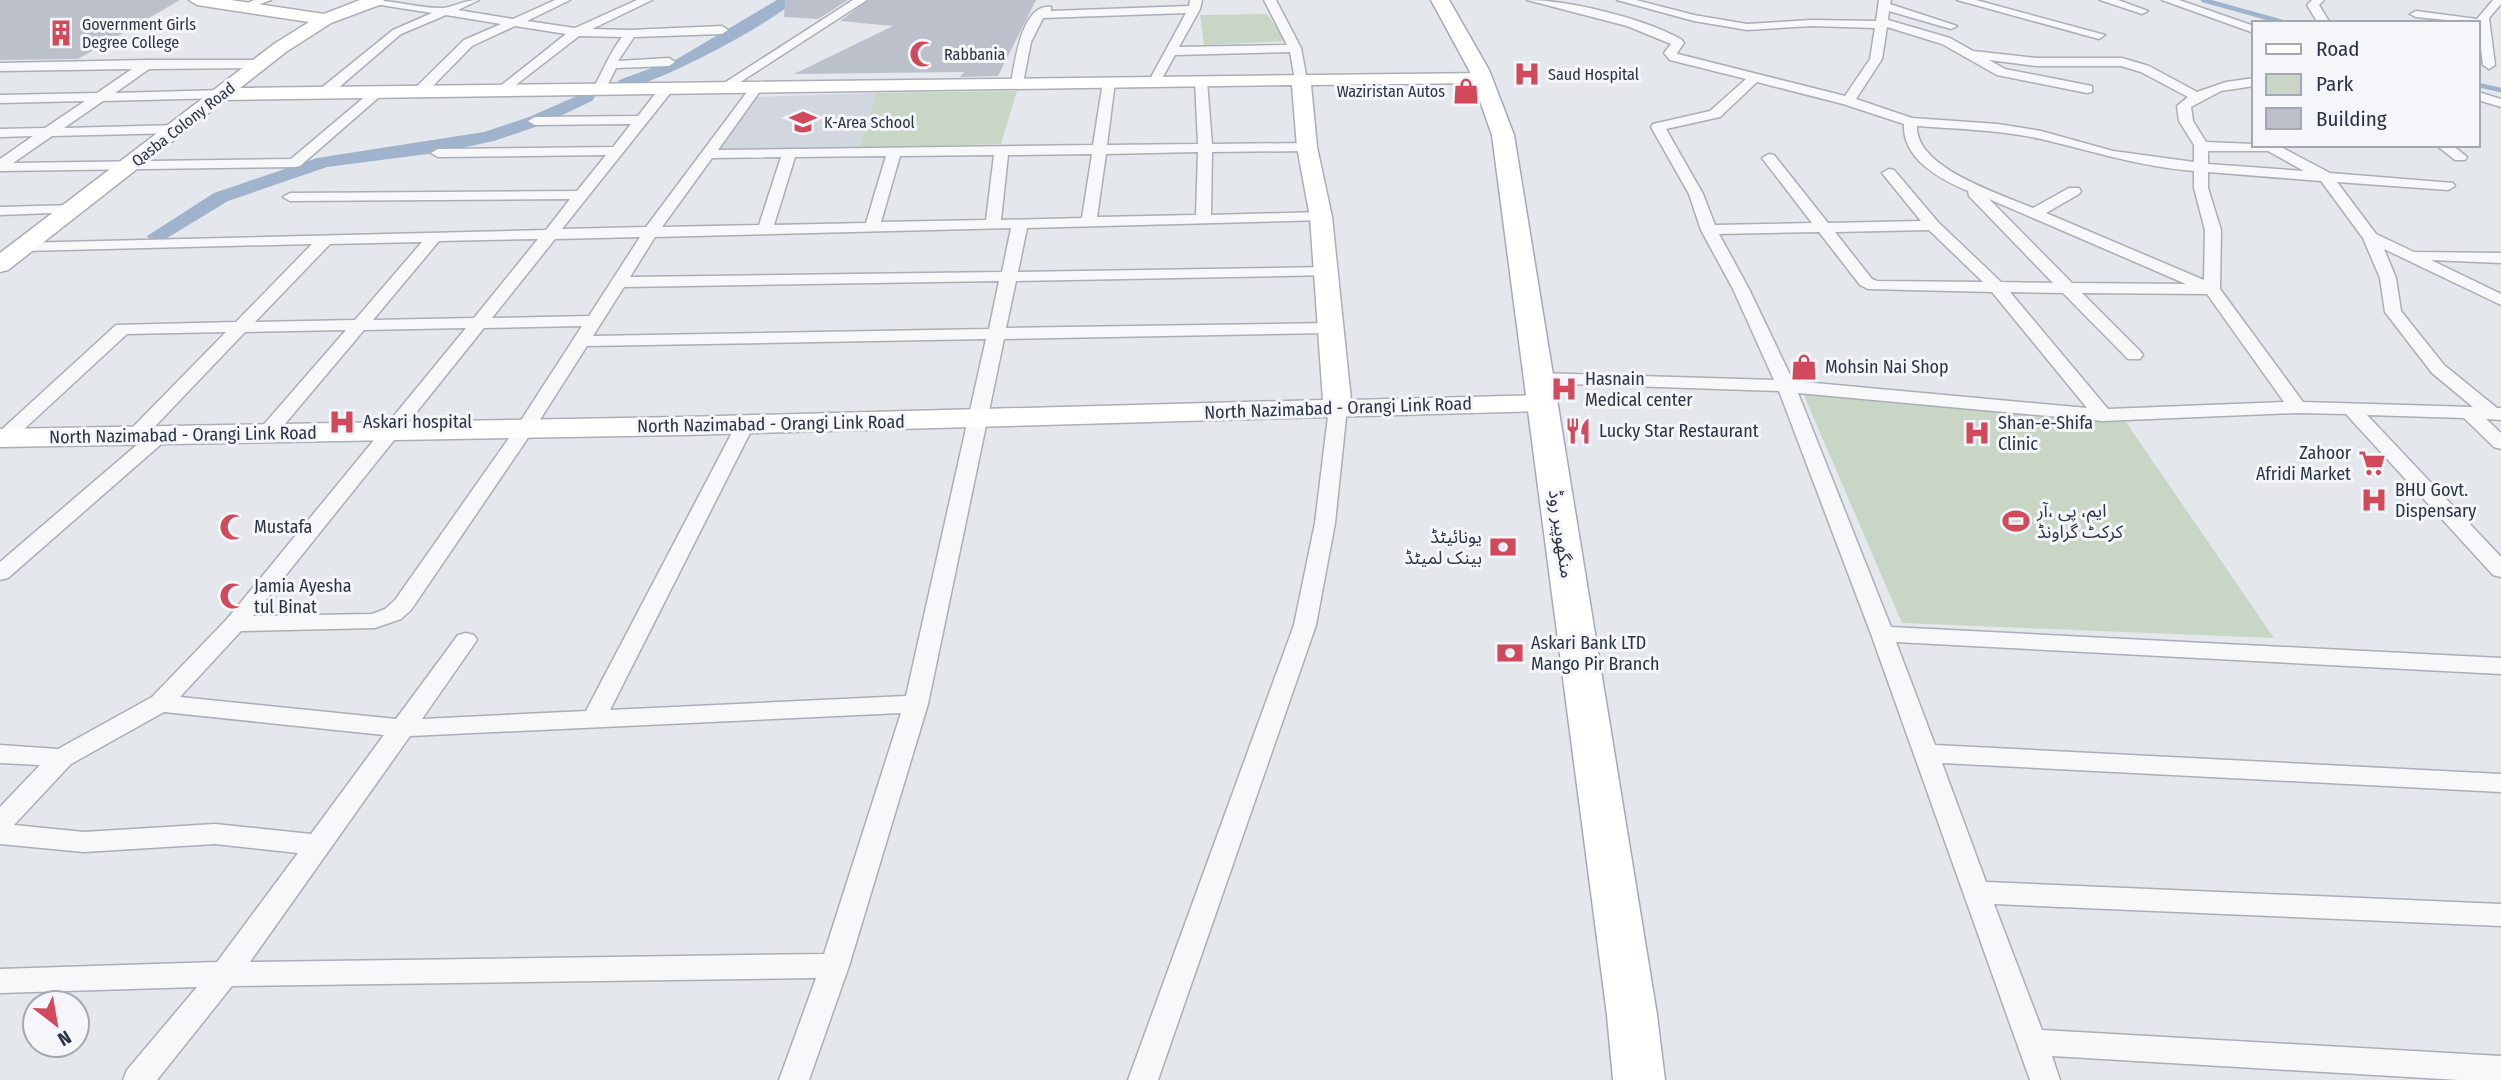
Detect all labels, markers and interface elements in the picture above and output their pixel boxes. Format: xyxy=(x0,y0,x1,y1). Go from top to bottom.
place label: Government Girls Degree College xyxy=(82,15,196,52)
building icon: Government Girls Degree College xyxy=(46,18,76,48)
legend xyxy=(2252,21,2480,147)
text: Road xyxy=(2316,36,2360,62)
mosque icon: Rabbania xyxy=(908,39,938,69)
place label: Rabbania xyxy=(944,45,1006,64)
hospital icon: Saud Hospital xyxy=(1512,59,1542,89)
place label: Saud Hospital xyxy=(1548,65,1639,84)
text: Park xyxy=(2316,71,2354,97)
shop icon: Waziristan Autos xyxy=(1451,76,1481,106)
street label: Qasba Colony Road xyxy=(128,78,239,171)
place label: Waziristan Autos xyxy=(1337,82,1445,101)
text: Building xyxy=(2316,106,2387,132)
school or university icon: K-Area School xyxy=(788,107,818,137)
place label: K-Area School xyxy=(824,113,915,132)
shop icon: Mohsin Nai Shop xyxy=(1789,352,1819,382)
place label: Mohsin Nai Shop xyxy=(1825,356,1949,378)
place label: Hasnain Medical center xyxy=(1585,368,1693,411)
hospital icon: Hasnain Medical center xyxy=(1549,374,1579,404)
street label: North Nazimabad - Orangi Link Road xyxy=(1204,392,1472,424)
hospital icon: Askari hospital xyxy=(327,407,357,437)
place label: Askari hospital xyxy=(363,411,472,433)
street label: North Nazimabad - Orangi Link Road xyxy=(637,411,905,437)
place label: Shan-e-Shifa Clinic xyxy=(1998,412,2093,455)
restaurant icon: Lucky Star Restaurant xyxy=(1563,416,1593,446)
hospital icon: Shan-e-Shifa Clinic xyxy=(1962,418,1992,448)
place label: Lucky Star Restaurant xyxy=(1599,420,1759,442)
street label: North Nazimabad - Orangi Link Road xyxy=(49,422,317,448)
place label: Zahoor Afridi Market xyxy=(2256,442,2352,485)
supermarket icon: Zahoor Afridi Market xyxy=(2357,448,2387,478)
place label: BHU Govt. Dispensary xyxy=(2395,479,2476,522)
hospital icon: BHU Govt. Dispensary xyxy=(2359,485,2389,515)
street label: منگھوپیر روڈ xyxy=(1544,488,1578,580)
place label: ایم، پی ،آر کرکٹ گراونڈ xyxy=(2036,500,2124,543)
sports icon: ایم، پی ،آر کرکٹ گراونڈ xyxy=(2001,506,2031,536)
mosque icon: Mustafa xyxy=(218,512,248,542)
place label: Mustafa xyxy=(254,516,313,538)
place label: یونائیٹڈ بینک لمیٹڈ xyxy=(1404,526,1482,569)
bank icon: یونائیٹڈ بینک لمیٹڈ xyxy=(1488,532,1518,562)
place label: Jamia Ayesha tul Binat xyxy=(254,575,352,618)
mosque icon: Jamia Ayesha tul Binat xyxy=(218,581,248,611)
place label: Askari Bank LTD Mango Pir Branch xyxy=(1531,632,1660,675)
bank icon: Askari Bank LTD Mango Pir Branch xyxy=(1495,638,1525,668)
north arrow xyxy=(21,989,91,1059)
text: N xyxy=(54,1025,75,1051)

